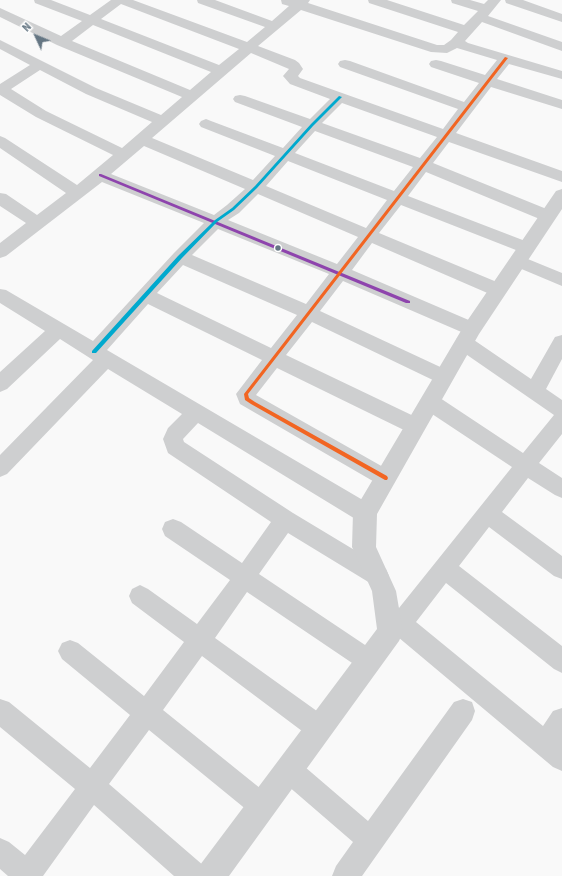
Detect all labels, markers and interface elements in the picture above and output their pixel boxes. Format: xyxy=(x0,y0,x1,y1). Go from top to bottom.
north arrow xyxy=(16,16,56,56)
text: N xyxy=(19,19,35,35)
unlabelled marker xyxy=(273,243,283,253)

